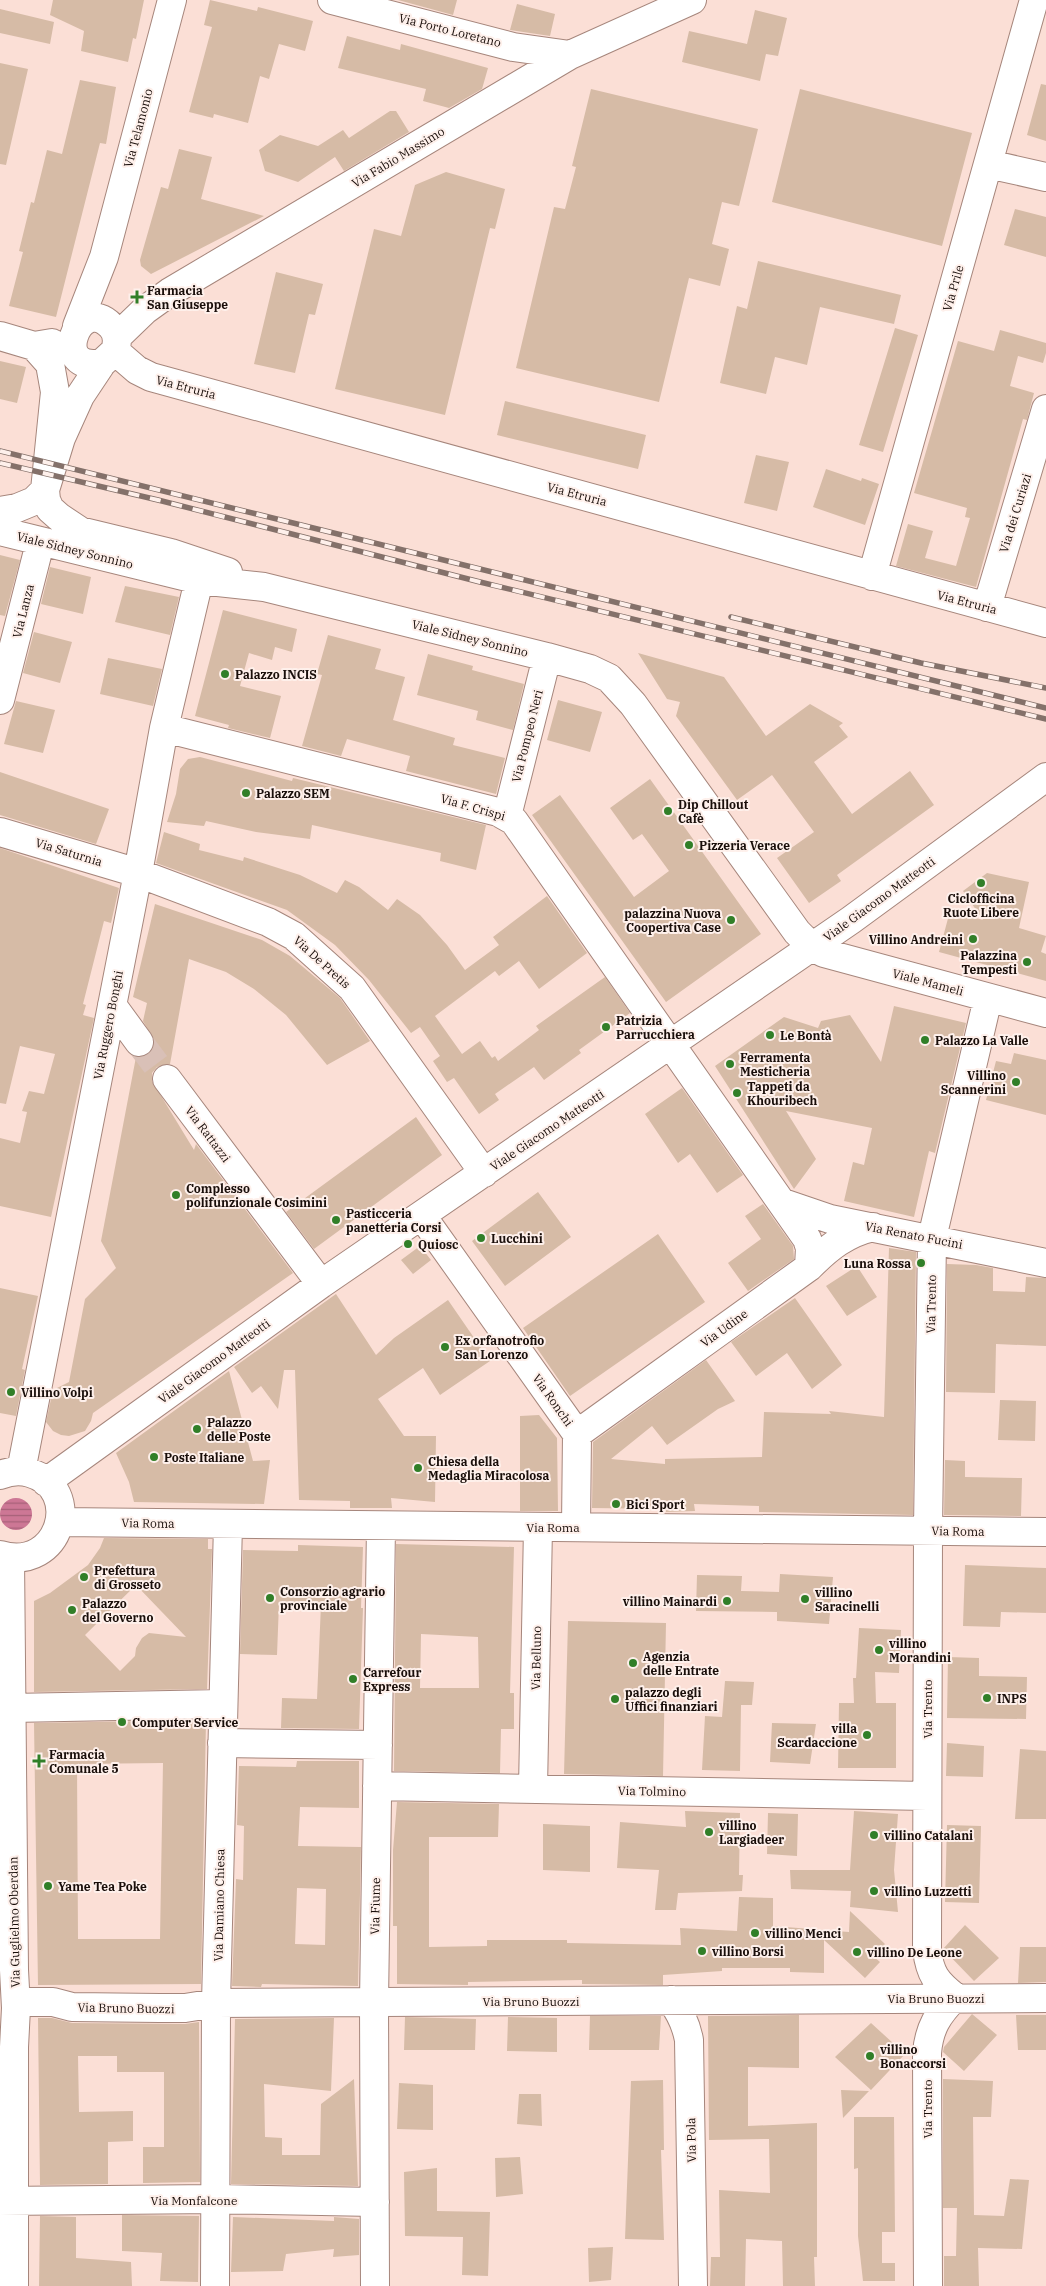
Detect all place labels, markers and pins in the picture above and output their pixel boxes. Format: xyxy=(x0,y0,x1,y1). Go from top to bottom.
place label: Farmacia San Giuseppe xyxy=(147,283,228,312)
marker: Farmacia San Giuseppe xyxy=(131,291,143,303)
place label: Palazzo INCIS xyxy=(235,667,317,682)
marker: Palazzo INCIS xyxy=(219,668,231,680)
place label: Palazzo SEM xyxy=(256,786,330,801)
marker: Palazzo SEM xyxy=(240,787,252,799)
place label: Dip Chillout Cafè xyxy=(678,797,749,826)
marker: Dip Chillout Cafè xyxy=(662,805,674,817)
place label: Pizzeria Verace xyxy=(699,838,790,853)
marker: Pizzeria Verace xyxy=(683,839,695,851)
marker: Ciclofficina Ruote Libere xyxy=(975,877,987,889)
place label: Ciclofficina Ruote Libere xyxy=(943,891,1019,920)
place label: palazzina Nuova Coopertiva Case xyxy=(624,906,721,935)
marker: palazzina Nuova Coopertiva Case xyxy=(725,914,737,926)
place label: Villino Andreini xyxy=(869,932,963,947)
marker: Villino Andreini xyxy=(967,933,979,945)
place label: Palazzina Tempesti xyxy=(960,948,1017,977)
marker: Palazzina Tempesti xyxy=(1021,956,1033,968)
place label: Patrizia Parrucchiera xyxy=(616,1013,695,1042)
marker: Patrizia Parrucchiera xyxy=(600,1021,612,1033)
place label: Le Bontà xyxy=(780,1028,832,1043)
marker: Le Bontà xyxy=(764,1029,776,1041)
place label: Palazzo La Valle xyxy=(935,1033,1029,1048)
marker: Palazzo La Valle xyxy=(919,1034,931,1046)
place label: Ferramenta Mesticheria xyxy=(740,1050,810,1079)
marker: Ferramenta Mesticheria xyxy=(724,1058,736,1070)
place label: Villino Scannerini xyxy=(941,1068,1006,1097)
marker: Villino Scannerini xyxy=(1010,1076,1022,1088)
place label: Tappeti da Khouribech xyxy=(747,1079,817,1108)
marker: Tappeti da Khouribech xyxy=(731,1087,743,1099)
place label: Complesso polifunzionale Cosimini xyxy=(186,1181,327,1210)
marker: Complesso polifunzionale Cosimini xyxy=(170,1189,182,1201)
place label: Pasticceria panetteria Corsi xyxy=(346,1206,442,1235)
marker: Pasticceria panetteria Corsi xyxy=(330,1214,342,1226)
place label: Lucchini xyxy=(491,1231,543,1246)
marker: Lucchini xyxy=(475,1232,487,1244)
place label: Quiosc xyxy=(418,1237,459,1252)
marker: Quiosc xyxy=(402,1238,414,1250)
place label: Luna Rossa xyxy=(844,1256,911,1271)
marker: Luna Rossa xyxy=(915,1257,927,1269)
place label: Ex orfanotrofio San Lorenzo xyxy=(455,1333,544,1362)
marker: Ex orfanotrofio San Lorenzo xyxy=(439,1341,451,1353)
place label: Villino Volpi xyxy=(21,1385,93,1400)
marker: Villino Volpi xyxy=(5,1386,17,1398)
place label: Palazzo delle Poste xyxy=(207,1415,271,1444)
marker: Palazzo delle Poste xyxy=(191,1423,203,1435)
place label: Poste Italiane xyxy=(164,1450,245,1465)
marker: Poste Italiane xyxy=(148,1451,160,1463)
place label: Chiesa della Medaglia Miracolosa xyxy=(428,1454,549,1483)
marker: Chiesa della Medaglia Miracolosa xyxy=(412,1462,424,1474)
place label: Bici Sport xyxy=(626,1497,685,1512)
marker: Bici Sport xyxy=(610,1498,622,1510)
place label: Prefettura di Grosseto xyxy=(94,1563,161,1592)
marker: Prefettura di Grosseto xyxy=(78,1571,90,1583)
place label: Consorzio agrario provinciale xyxy=(280,1584,385,1613)
place label: villino Saracinelli xyxy=(815,1585,879,1614)
marker: Consorzio agrario provinciale xyxy=(264,1592,276,1604)
marker: villino Saracinelli xyxy=(799,1593,811,1605)
place label: villino Mainardi xyxy=(623,1594,717,1609)
marker: villino Mainardi xyxy=(721,1595,733,1607)
place label: Palazzo del Governo xyxy=(82,1596,153,1625)
marker: Palazzo del Governo xyxy=(66,1604,78,1616)
place label: villino Morandini xyxy=(889,1636,951,1665)
marker: villino Morandini xyxy=(873,1644,885,1656)
place label: Agenzia delle Entrate xyxy=(643,1649,719,1678)
marker: Agenzia delle Entrate xyxy=(627,1657,639,1669)
place label: Carrefour Express xyxy=(363,1665,421,1694)
marker: Carrefour Express xyxy=(347,1673,359,1685)
place label: palazzo degli Uffici finanziari xyxy=(625,1685,718,1714)
place label: INPS xyxy=(997,1691,1027,1706)
marker: INPS xyxy=(981,1692,993,1704)
marker: palazzo degli Uffici finanziari xyxy=(609,1693,621,1705)
place label: Computer Service xyxy=(132,1715,239,1730)
marker: Computer Service xyxy=(116,1716,128,1728)
place label: villa Scardaccione xyxy=(777,1721,857,1750)
marker: villa Scardaccione xyxy=(861,1729,873,1741)
place label: Farmacia Comunale 5 xyxy=(49,1747,119,1776)
marker: Farmacia Comunale 5 xyxy=(33,1755,45,1767)
place label: villino Largiadeer xyxy=(719,1818,784,1847)
marker: villino Largiadeer xyxy=(703,1826,715,1838)
place label: villino Catalani xyxy=(884,1828,973,1843)
marker: villino Catalani xyxy=(868,1829,880,1841)
place label: Yame Tea Poke xyxy=(58,1879,147,1894)
marker: Yame Tea Poke xyxy=(42,1880,54,1892)
place label: villino Luzzetti xyxy=(884,1884,972,1899)
marker: villino Luzzetti xyxy=(868,1885,880,1897)
place label: villino Menci xyxy=(765,1926,841,1941)
marker: villino Menci xyxy=(749,1927,761,1939)
place label: villino Borsi xyxy=(712,1944,784,1959)
marker: villino Borsi xyxy=(696,1945,708,1957)
place label: villino De Leone xyxy=(867,1945,962,1960)
marker: villino De Leone xyxy=(851,1946,863,1958)
place label: villino Bonaccorsi xyxy=(880,2042,946,2071)
marker: villino Bonaccorsi xyxy=(864,2050,876,2062)

